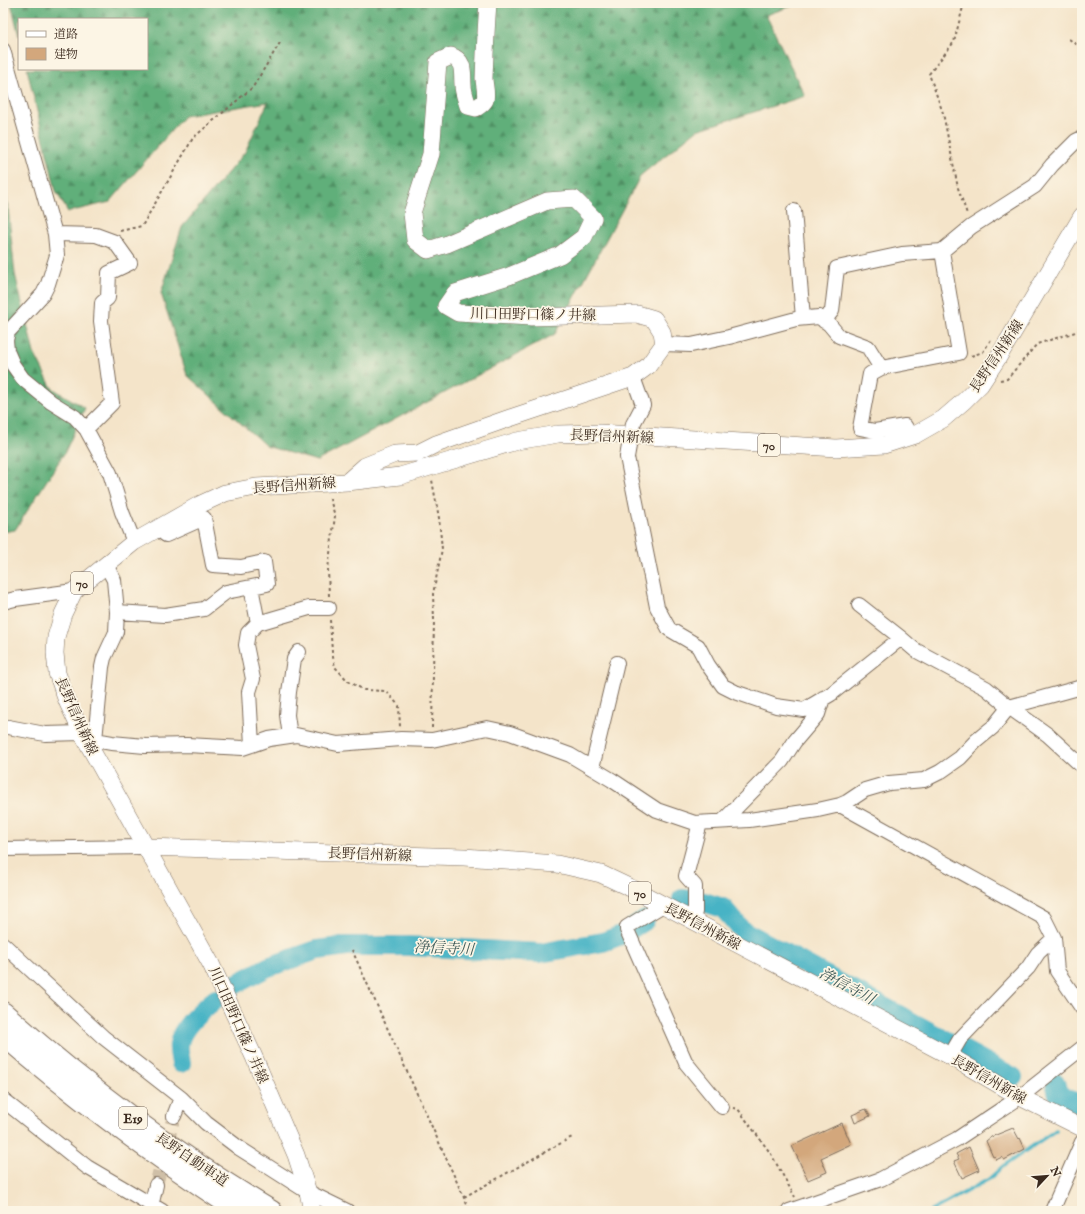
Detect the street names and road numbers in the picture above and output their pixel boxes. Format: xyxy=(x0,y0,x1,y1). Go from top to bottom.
street label: 川口田野口篠ノ井線 xyxy=(470,305,596,325)
street label: 長野信州新線 xyxy=(966,317,1028,396)
street label: 長野信州新線 xyxy=(570,427,654,447)
road number: 70 xyxy=(758,434,780,456)
street label: 長野信州新線 xyxy=(252,474,337,498)
road number: 70 xyxy=(71,572,93,594)
street label: 長野信州新線 xyxy=(51,674,101,758)
street label: 長野信州新線 xyxy=(328,845,412,865)
road number: 70 xyxy=(629,882,651,904)
street label: 長野信州新線 xyxy=(661,899,744,955)
street label: 川口田野口篠ノ井線 xyxy=(204,964,272,1087)
street label: 長野信州新線 xyxy=(948,1051,1029,1109)
road number: E19 xyxy=(119,1107,147,1129)
street label: 長野自動車道 xyxy=(152,1129,231,1191)

